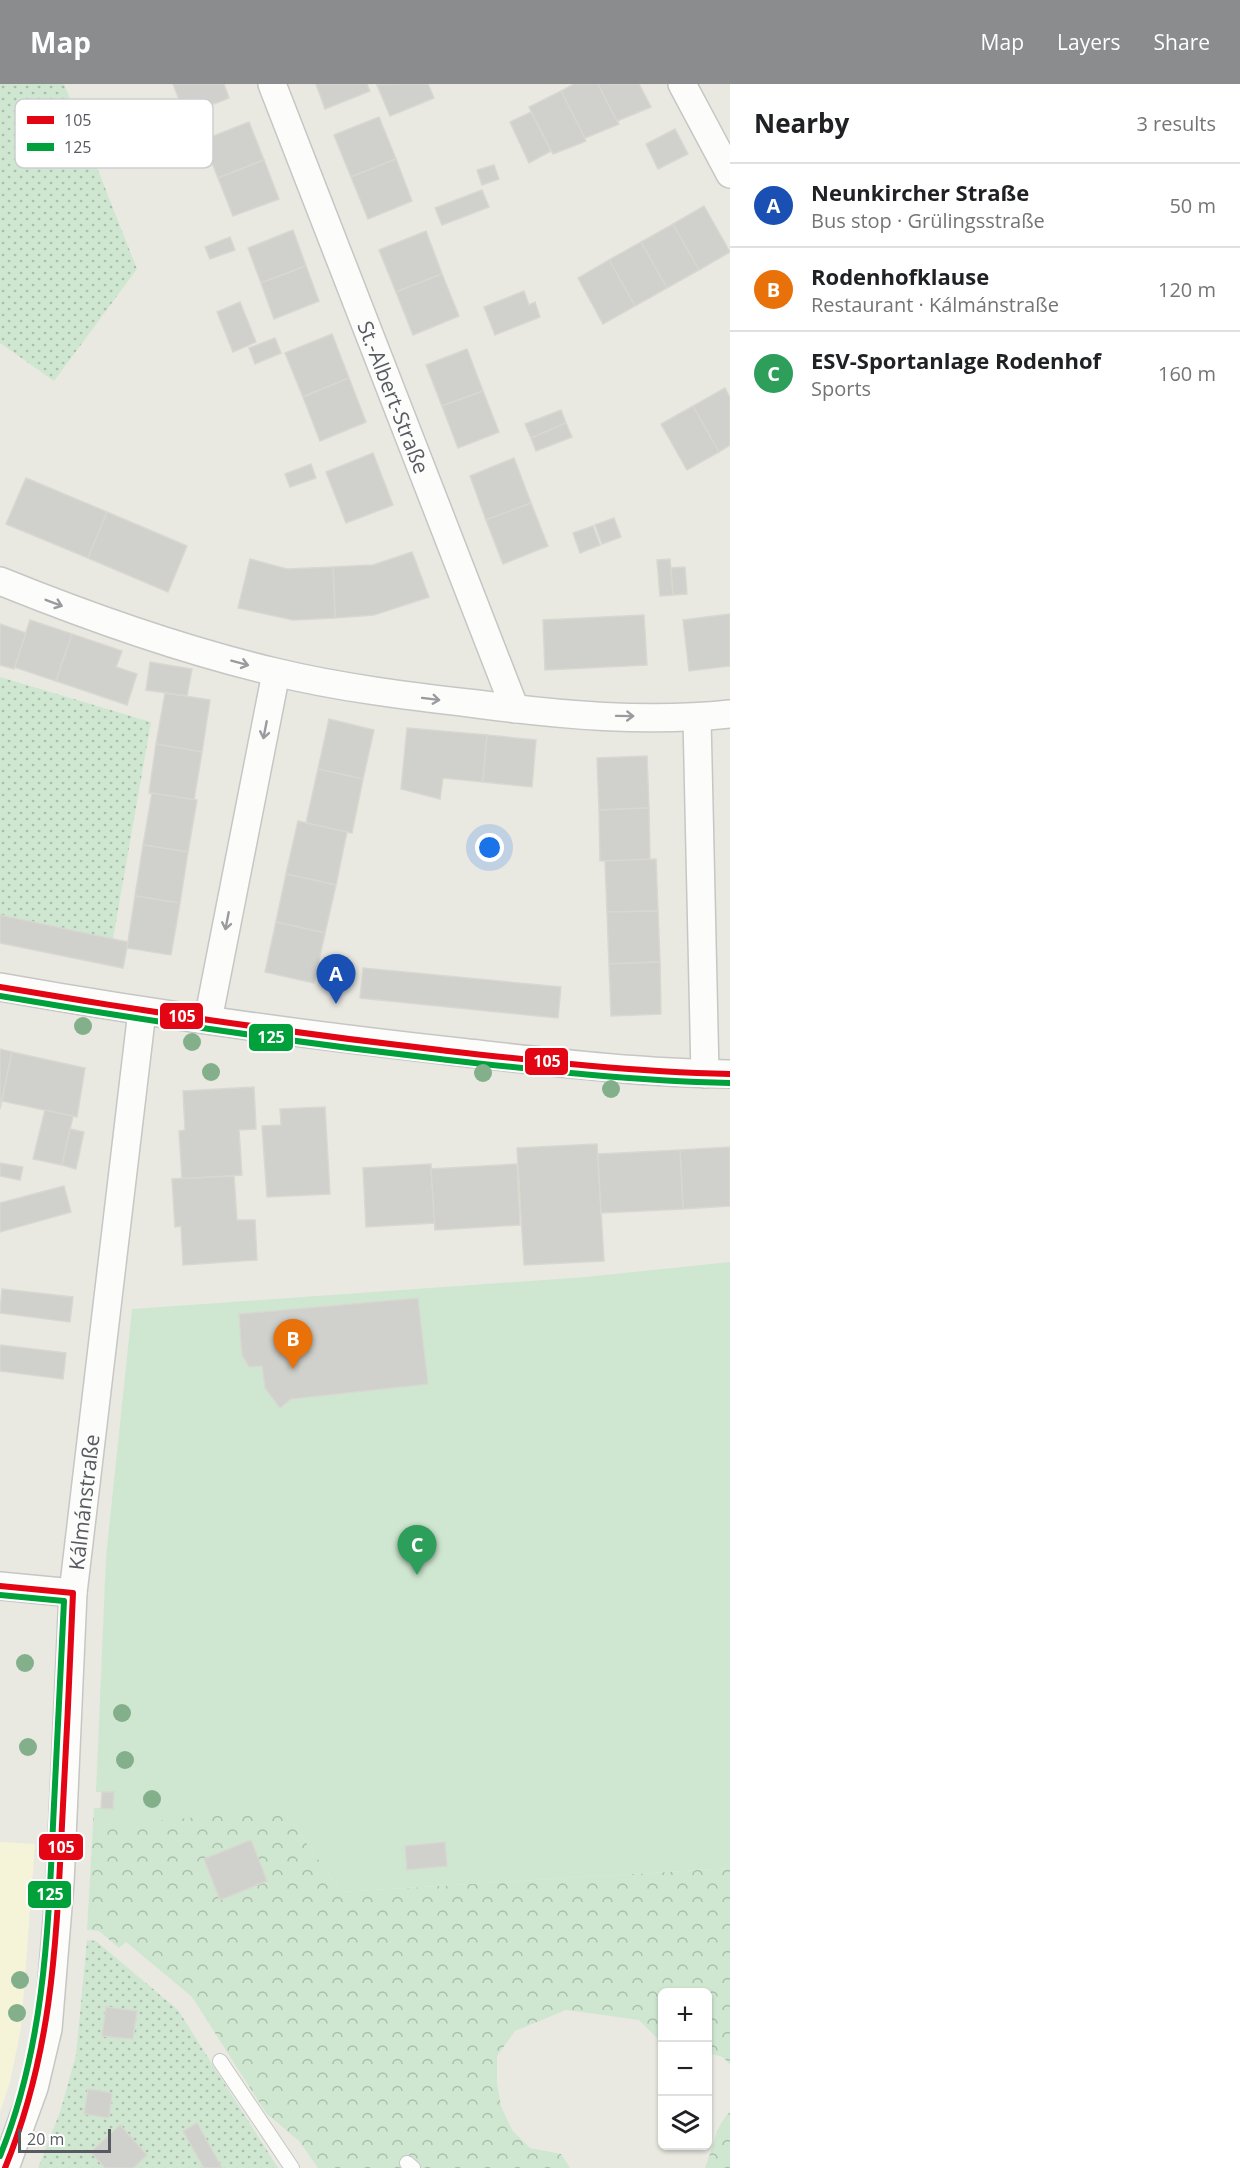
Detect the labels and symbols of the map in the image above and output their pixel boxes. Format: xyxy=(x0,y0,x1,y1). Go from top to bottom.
legend xyxy=(15,99,213,168)
text: 105 xyxy=(64,109,91,131)
text: 125 xyxy=(64,136,91,158)
street label: St.-Albert-Straße xyxy=(351,317,436,478)
one-way arrow xyxy=(44,598,63,609)
one-way arrow xyxy=(230,657,249,669)
one-way arrow xyxy=(421,693,441,704)
one-way arrow xyxy=(615,710,635,722)
one-way arrow xyxy=(259,720,270,739)
your location xyxy=(475,833,504,862)
one-way arrow xyxy=(221,911,232,931)
pin: A xyxy=(316,954,356,1004)
line badge: 105 xyxy=(159,1002,204,1030)
text: 105 xyxy=(168,1005,196,1027)
line badge: 125 xyxy=(248,1023,294,1052)
text: 125 xyxy=(257,1026,285,1048)
line badge: 105 xyxy=(524,1047,569,1076)
text: 105 xyxy=(533,1050,561,1072)
pin: B xyxy=(274,1320,312,1369)
street label: Kálmánstraße xyxy=(62,1433,106,1572)
pin: C xyxy=(398,1526,436,1575)
line badge: 105 xyxy=(38,1833,84,1861)
text: 105 xyxy=(47,1836,75,1858)
line badge: 125 xyxy=(27,1880,72,1909)
text: 125 xyxy=(36,1883,64,1905)
scale bar xyxy=(18,2126,111,2154)

